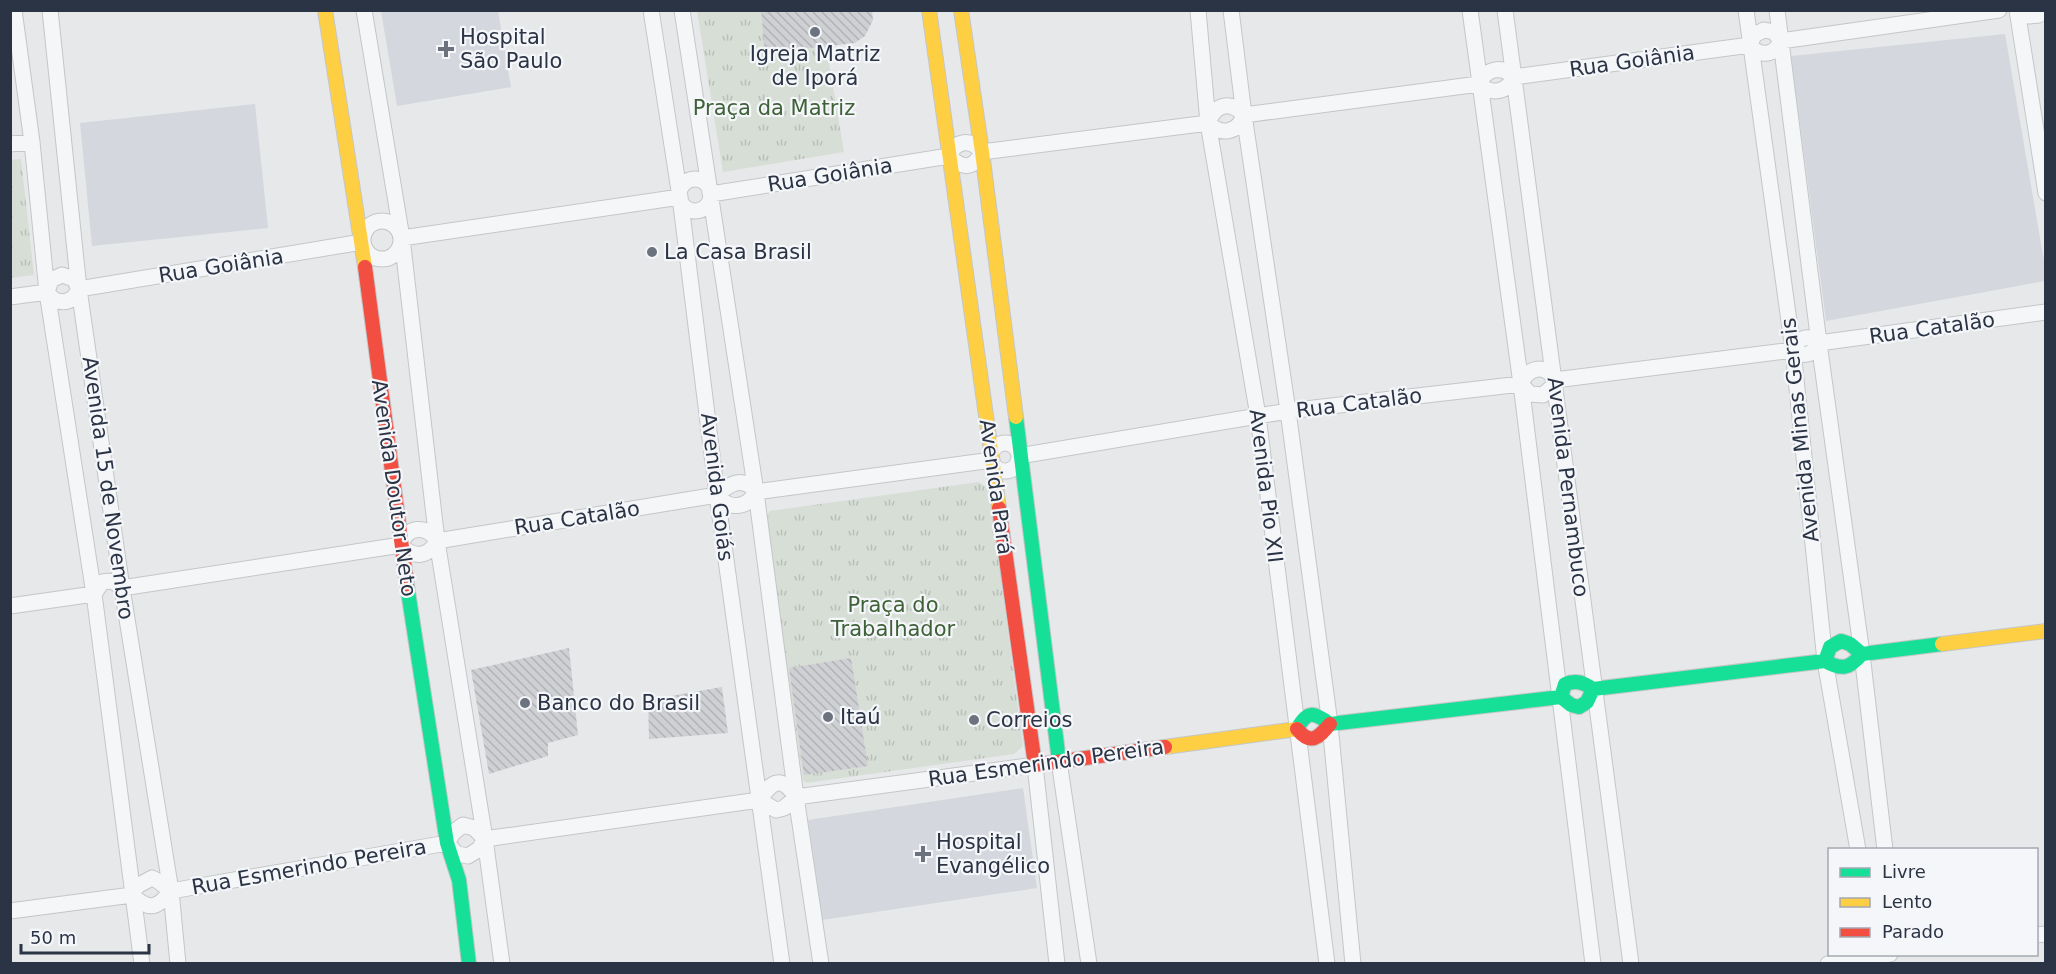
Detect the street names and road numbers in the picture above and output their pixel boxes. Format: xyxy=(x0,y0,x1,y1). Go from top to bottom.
street label: Rua Goiânia xyxy=(1568,40,1696,82)
street label: Rua Goiânia xyxy=(766,153,894,197)
street label: Rua Goiânia xyxy=(157,244,285,288)
street label: Rua Catalão xyxy=(1868,307,1996,349)
street label: Avenida Minas Gerais xyxy=(1776,316,1824,544)
street label: Avenida 15 de Novembro xyxy=(78,355,138,621)
street label: Avenida Pernambuco xyxy=(1543,376,1593,598)
street label: Avenida Doutor Neto xyxy=(367,378,421,598)
street label: Rua Catalão xyxy=(1295,383,1423,423)
street label: Avenida Pio XII xyxy=(1245,408,1287,564)
street label: Avenida Goiás xyxy=(696,411,738,563)
street label: Avenida Pará xyxy=(975,418,1017,556)
street label: Rua Catalão xyxy=(513,496,641,540)
street label: Rua Esmerindo Pereira xyxy=(926,735,1166,791)
street label: Rua Esmerindo Pereira xyxy=(190,835,428,899)

